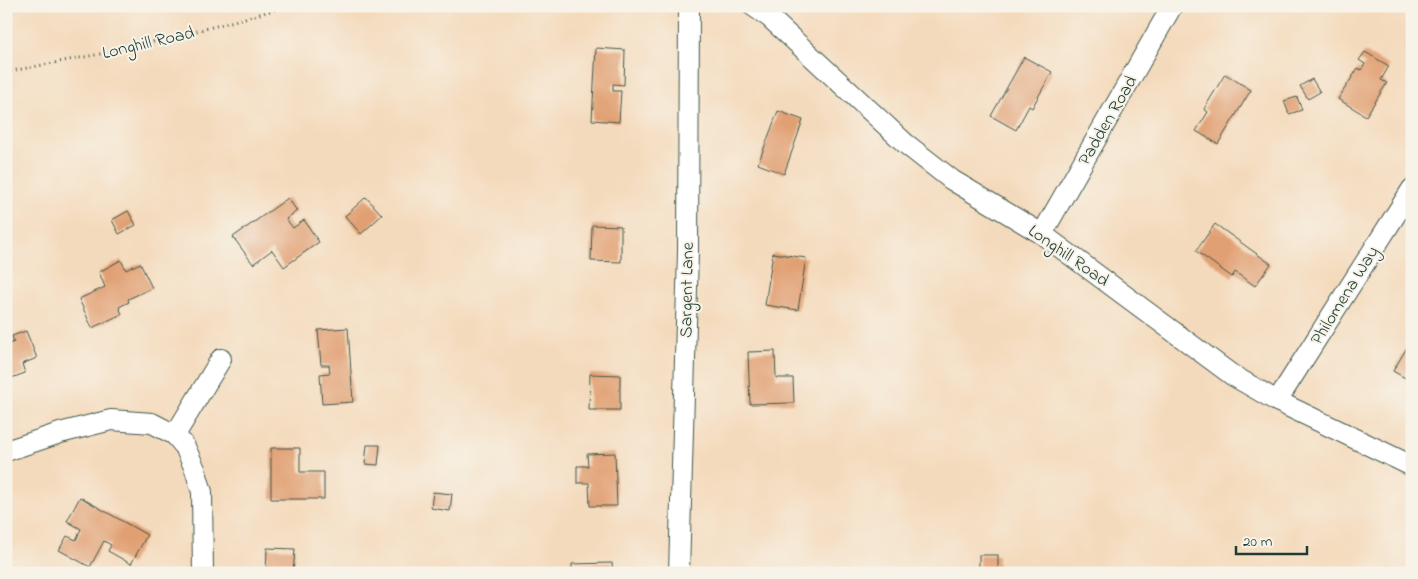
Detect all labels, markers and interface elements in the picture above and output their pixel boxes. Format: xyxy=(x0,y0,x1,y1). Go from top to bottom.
street label: Longhill Road xyxy=(100,21,197,68)
street label: Padden Road xyxy=(1073,71,1145,171)
street label: Longhill Road xyxy=(1021,219,1114,295)
street label: Sargent Lane xyxy=(674,241,703,338)
street label: Philomena Way xyxy=(1305,242,1386,351)
scale bar xyxy=(1236,524,1307,556)
text: 20 m xyxy=(1243,531,1273,553)

